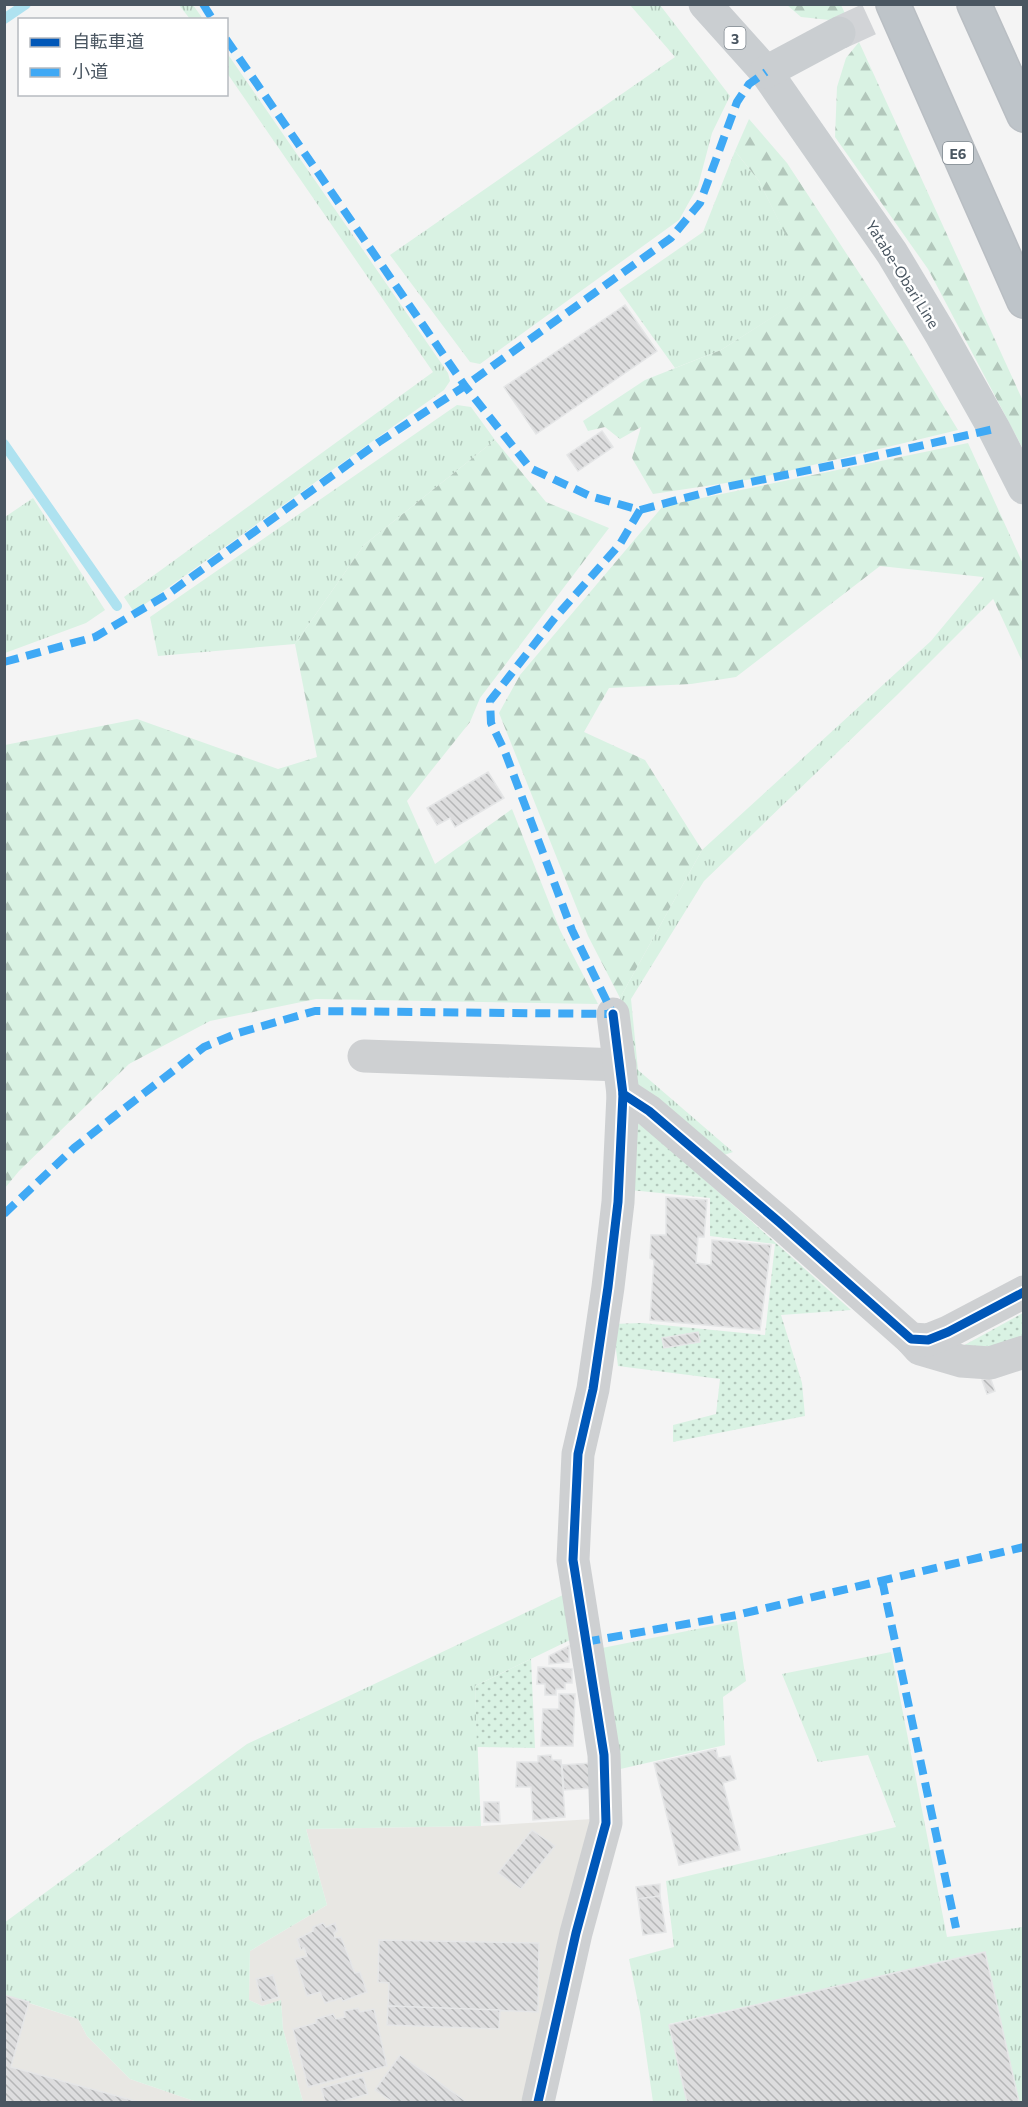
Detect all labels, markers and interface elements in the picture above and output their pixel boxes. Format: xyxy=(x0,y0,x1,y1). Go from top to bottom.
legend xyxy=(18,18,228,96)
road number: 3 xyxy=(724,27,746,49)
text: 自転車道 xyxy=(72,30,144,52)
text: 小道 xyxy=(72,60,108,82)
road number: E6 xyxy=(943,142,973,164)
street label: Yatabe-Obari Line xyxy=(863,217,944,331)

